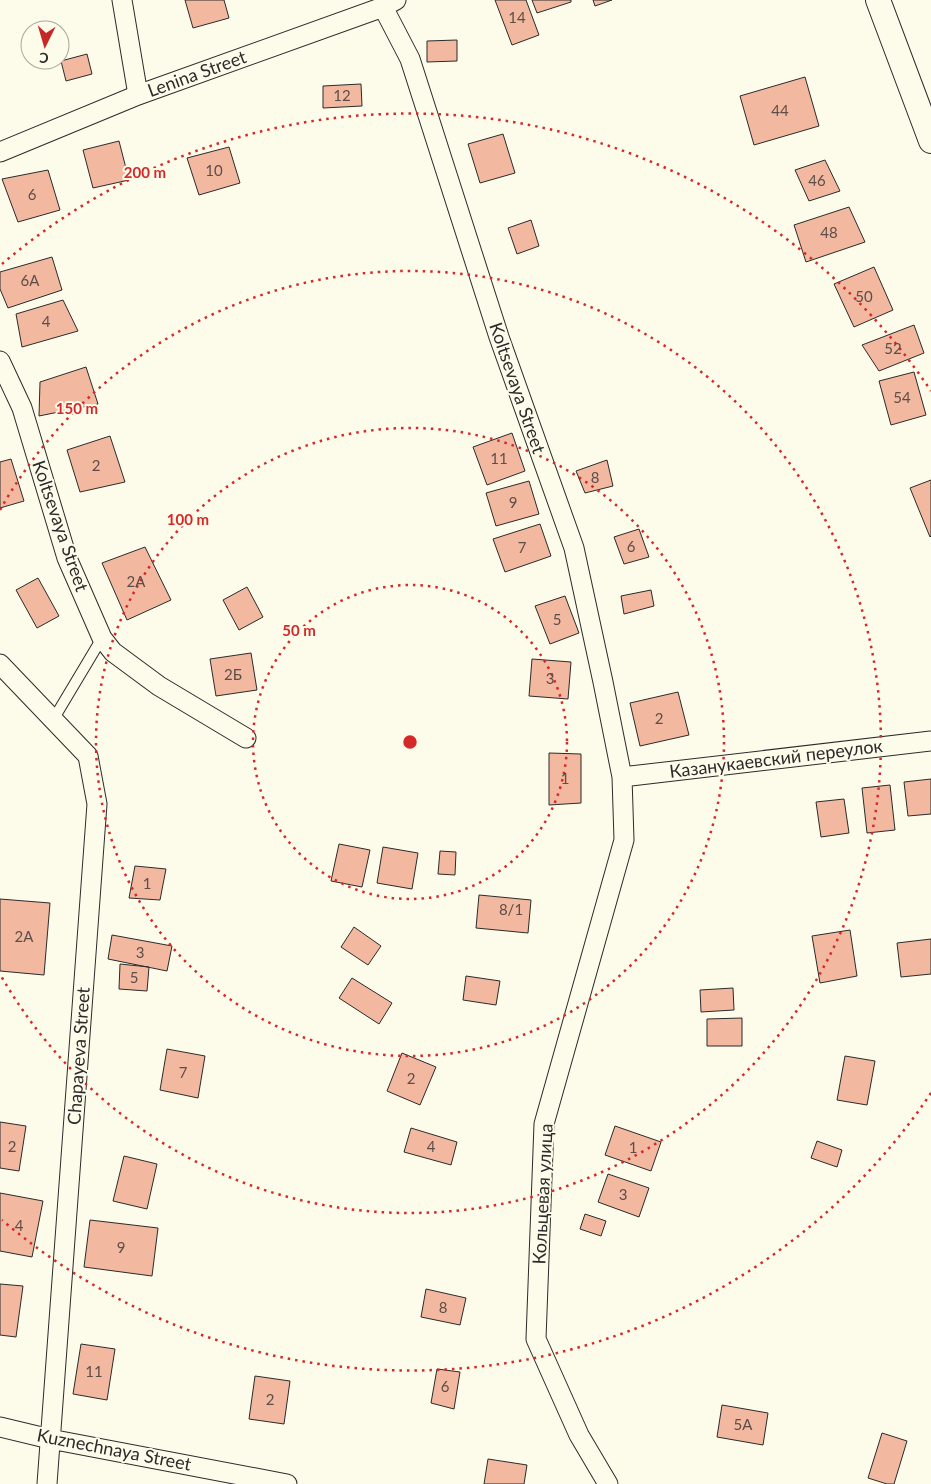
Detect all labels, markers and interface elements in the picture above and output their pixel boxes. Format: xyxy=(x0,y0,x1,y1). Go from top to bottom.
house number: 14 xyxy=(508,8,526,26)
north arrow xyxy=(20,20,70,70)
street label: Lenina Street xyxy=(144,45,250,101)
text: С xyxy=(38,50,49,67)
house number: 12 xyxy=(333,86,351,104)
house number: 44 xyxy=(771,101,789,119)
house number: 10 xyxy=(205,161,223,179)
text: 200 m xyxy=(124,163,166,181)
house number: 46 xyxy=(808,171,826,189)
house number: 6 xyxy=(28,185,37,203)
house number: 48 xyxy=(820,223,838,241)
house number: 6А xyxy=(21,271,40,289)
house number: 50 xyxy=(855,287,873,305)
house number: 4 xyxy=(42,312,51,330)
street label: Koltsevaya Street xyxy=(485,319,551,457)
house number: 52 xyxy=(884,339,902,357)
house number: 54 xyxy=(893,388,911,406)
text: 150 m xyxy=(56,399,98,417)
house number: 11 xyxy=(490,449,508,467)
house number: 2 xyxy=(92,456,100,474)
street label: Koltsevaya Street xyxy=(28,457,94,595)
house number: 8 xyxy=(591,468,599,486)
house number: 9 xyxy=(509,493,517,511)
text: 100 m xyxy=(167,510,209,528)
house number: 6 xyxy=(627,537,636,555)
house number: 7 xyxy=(518,538,527,556)
house number: 2А xyxy=(127,572,146,590)
house number: 5 xyxy=(553,610,561,628)
text: 50 m xyxy=(282,621,316,639)
house number: 2Б xyxy=(224,665,242,683)
house number: 3 xyxy=(546,669,554,687)
house number: 2 xyxy=(655,709,663,727)
centre of rings xyxy=(401,733,419,751)
street label: Казанукаевский переулок xyxy=(668,734,884,782)
house number: 1 xyxy=(561,769,569,787)
house number: 1 xyxy=(143,874,151,892)
house number: 8/1 xyxy=(499,900,523,918)
house number: 2А xyxy=(15,927,34,945)
house number: 3 xyxy=(136,943,144,961)
house number: 5 xyxy=(130,968,138,986)
street label: Chapayeva Street xyxy=(62,986,94,1126)
house number: 7 xyxy=(179,1063,188,1081)
house number: 2 xyxy=(407,1069,415,1087)
street label: Кольцевая улица xyxy=(527,1123,557,1265)
house number: 2 xyxy=(8,1137,16,1155)
house number: 4 xyxy=(427,1137,436,1155)
house number: 1 xyxy=(629,1138,637,1156)
house number: 3 xyxy=(619,1185,627,1203)
house number: 4 xyxy=(15,1216,24,1234)
house number: 9 xyxy=(117,1238,125,1256)
house number: 8 xyxy=(439,1298,447,1316)
house number: 11 xyxy=(85,1362,103,1380)
house number: 6 xyxy=(441,1377,450,1395)
house number: 2 xyxy=(266,1390,274,1408)
house number: 5А xyxy=(734,1415,753,1433)
street label: Kuznechnaya Street xyxy=(35,1423,194,1475)

